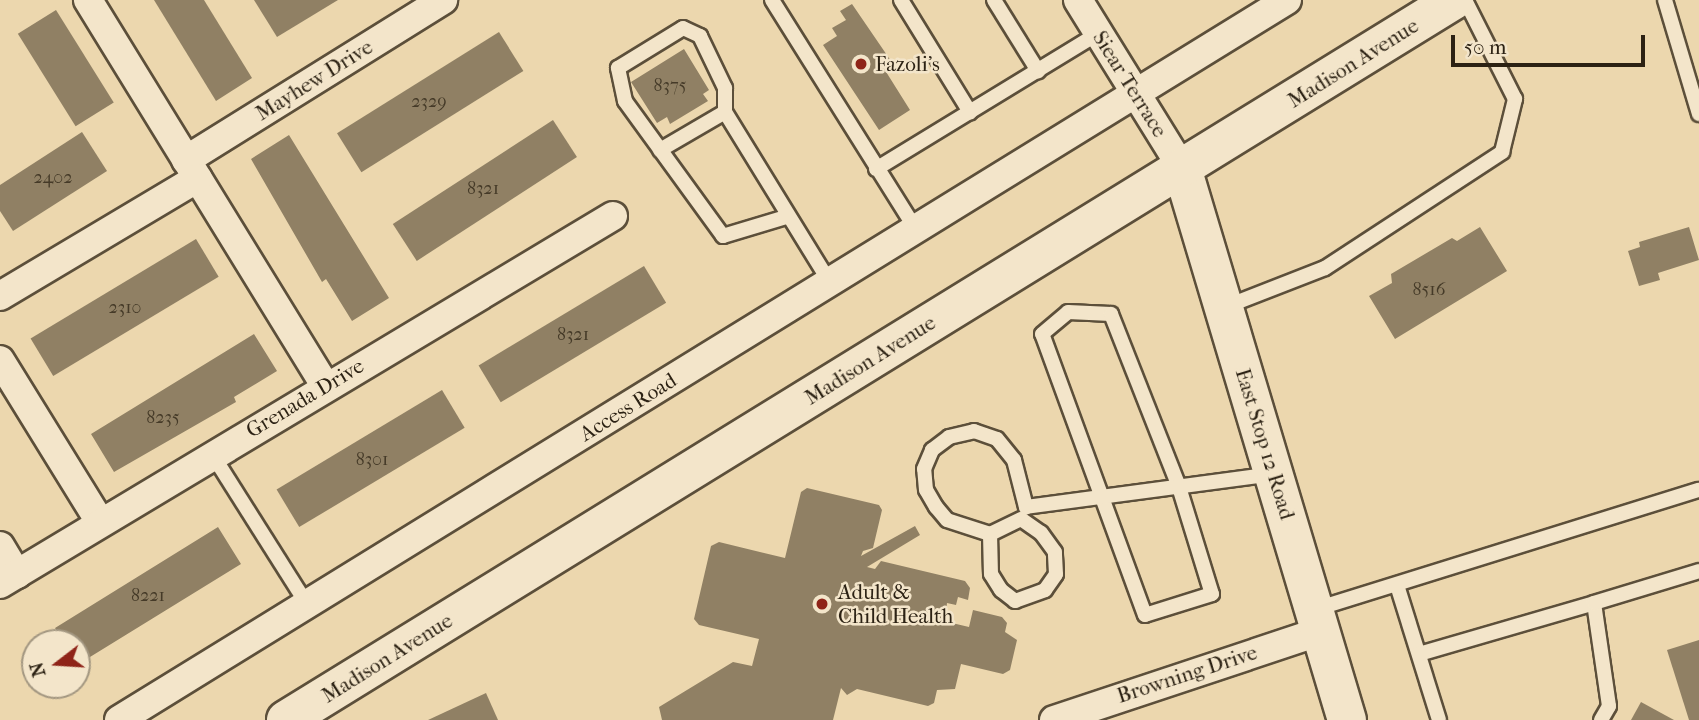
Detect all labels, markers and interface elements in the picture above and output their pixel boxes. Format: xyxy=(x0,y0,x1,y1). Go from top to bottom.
street label: Madison Avenue xyxy=(1283,13,1423,113)
scale bar xyxy=(1454,21,1648,65)
street label: Siear Terrace xyxy=(1087,26,1173,142)
street label: Mayhew Drive xyxy=(251,34,377,126)
text: 50 m xyxy=(1464,35,1507,59)
place label: Fazoli's xyxy=(875,51,940,77)
marker: Fazoli's xyxy=(853,56,869,72)
house number: 8375 xyxy=(654,75,686,97)
house number: 2329 xyxy=(411,91,447,113)
house number: 2402 xyxy=(33,167,73,189)
house number: 8321 xyxy=(467,178,499,200)
house number: 8516 xyxy=(1413,279,1445,301)
house number: 2310 xyxy=(109,297,141,319)
street label: Madison Avenue xyxy=(800,310,940,410)
house number: 8321 xyxy=(557,324,589,346)
street label: Grenada Drive xyxy=(242,353,368,443)
street label: East Stop 12 Road xyxy=(1230,365,1300,523)
street label: Access Road xyxy=(575,367,681,447)
house number: 8235 xyxy=(146,407,180,429)
house number: 8301 xyxy=(356,449,388,471)
place label: Adult & Child Health xyxy=(838,579,953,629)
house number: 8221 xyxy=(131,585,165,607)
marker: Adult & Child Health xyxy=(812,594,832,614)
street label: Madison Avenue xyxy=(317,608,457,708)
north arrow xyxy=(21,629,91,699)
street label: Browning Drive xyxy=(1114,639,1260,709)
text: N xyxy=(25,659,50,680)

